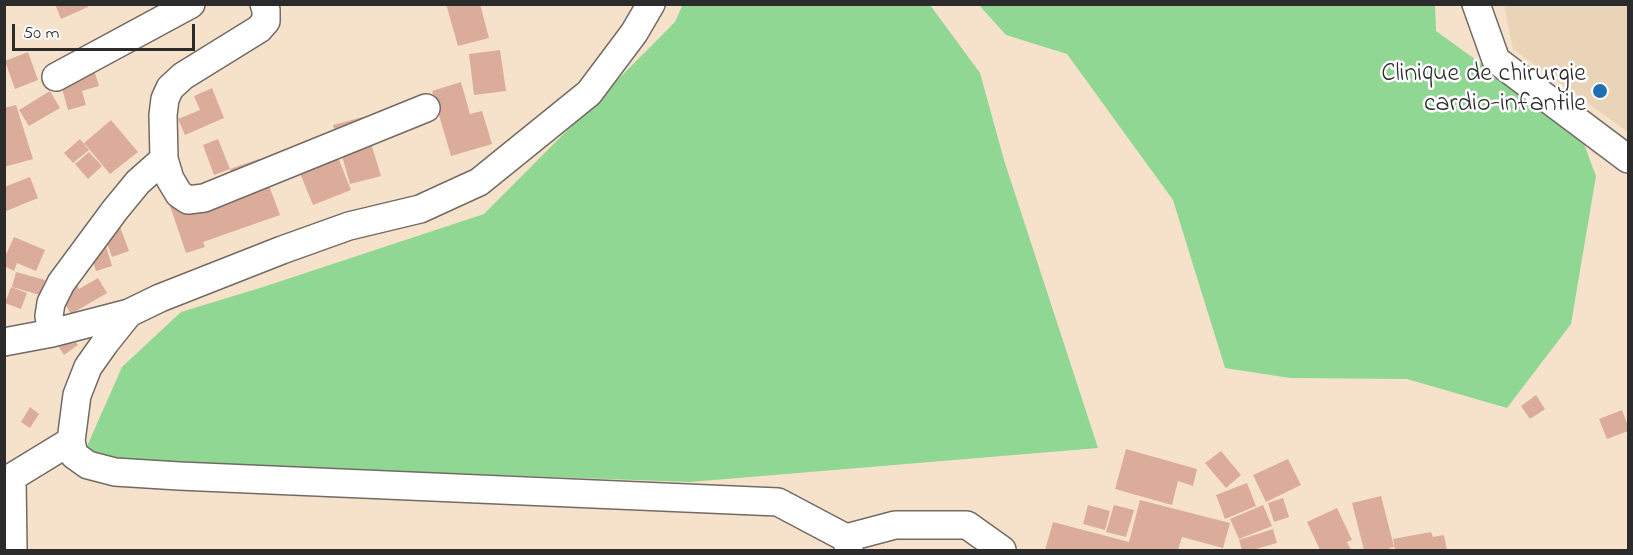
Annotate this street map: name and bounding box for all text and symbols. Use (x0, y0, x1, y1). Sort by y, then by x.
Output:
scale bar (15, 12, 198, 50)
text: 50 m (23, 21, 60, 47)
place label: Clinique de chirurgie cardio-infantile (1381, 60, 1586, 122)
marker: Clinique de chirurgie cardio-infantile (1591, 82, 1609, 100)

